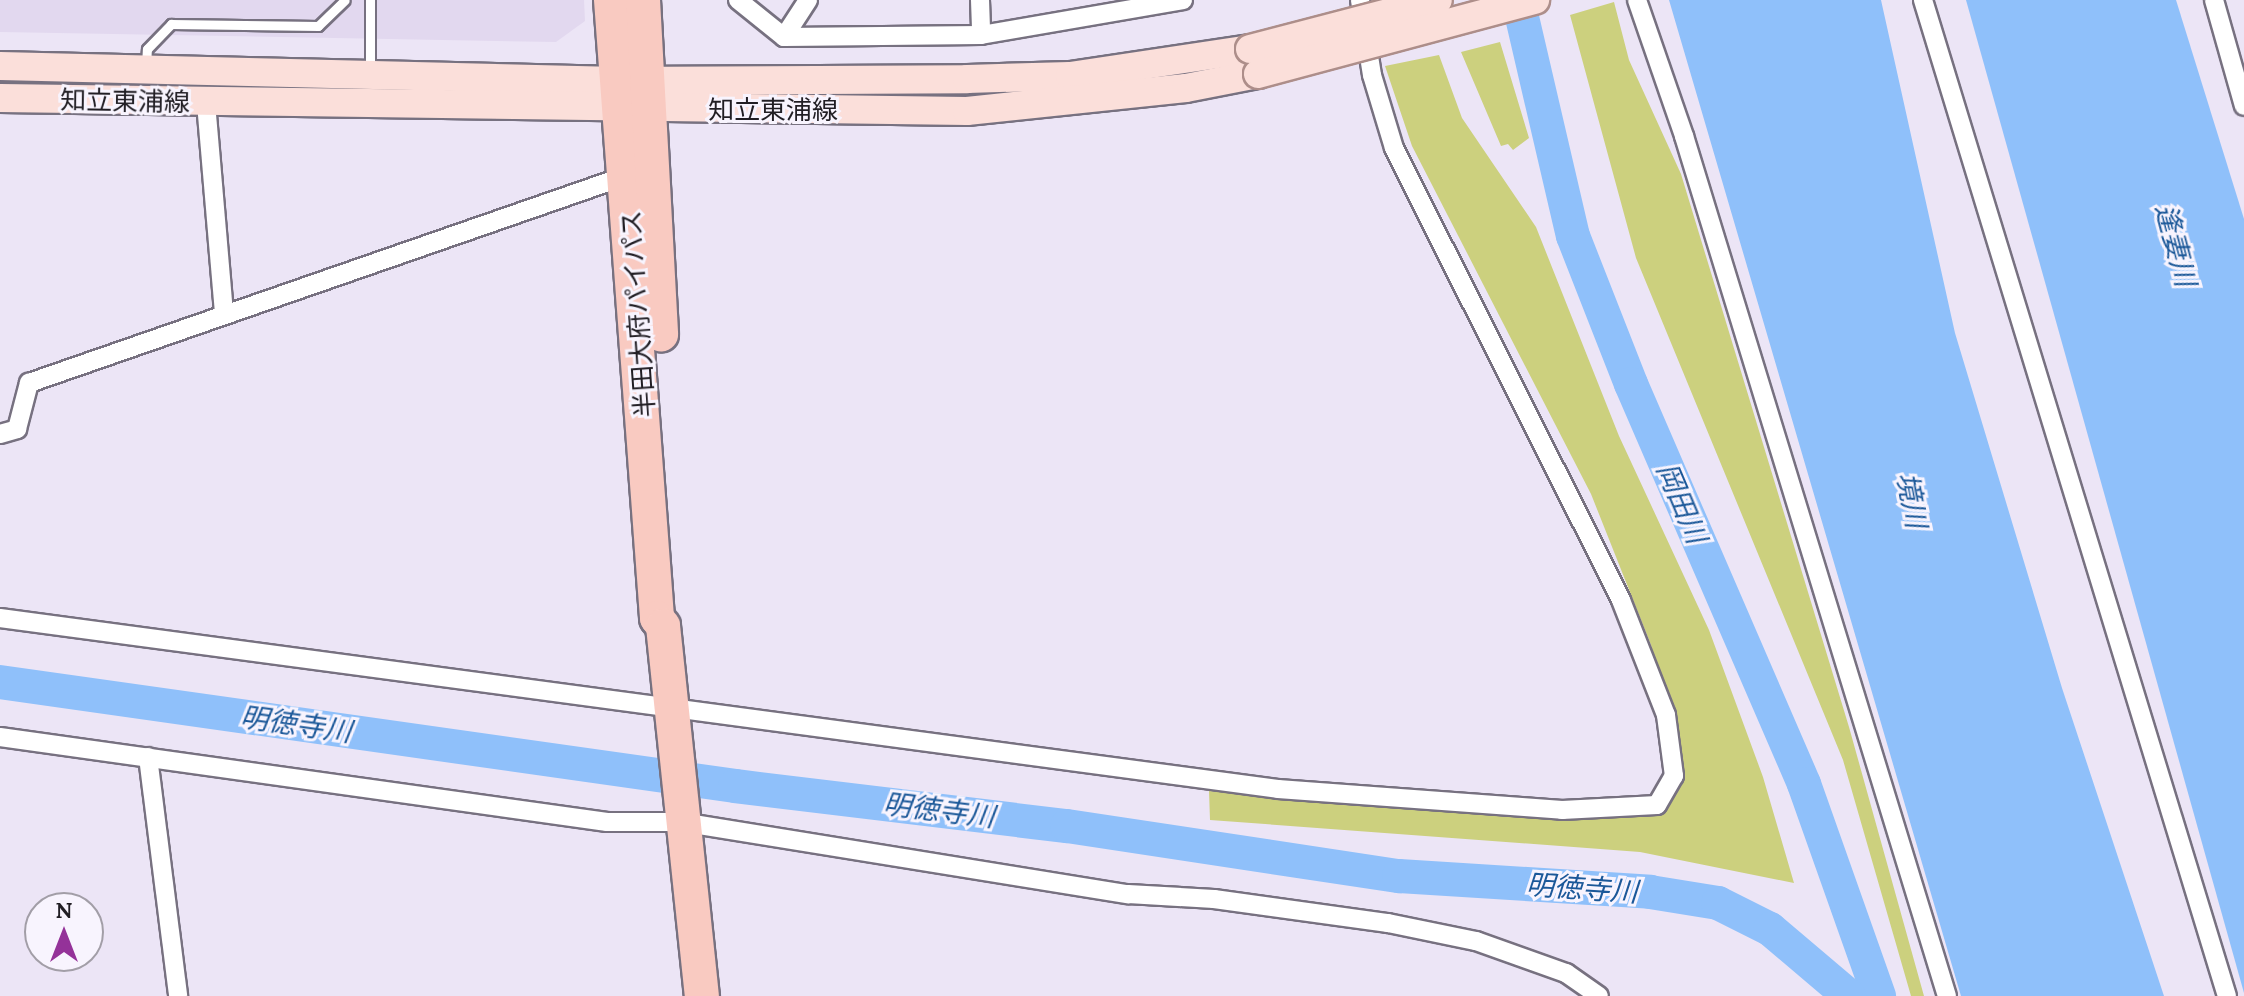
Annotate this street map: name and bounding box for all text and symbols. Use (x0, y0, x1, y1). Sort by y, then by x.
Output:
street label: 知立東浦線 (60, 84, 190, 118)
street label: 知立東浦線 (708, 94, 838, 126)
water label: 逢妻川 (2149, 200, 2203, 290)
street label: 半田大府パイパス (615, 209, 661, 419)
water label: 岡田川 (1650, 458, 1714, 548)
water label: 境川 (1890, 469, 1934, 531)
water label: 明徳寺川 (238, 700, 354, 748)
water label: 明徳寺川 (881, 787, 997, 833)
water label: 明徳寺川 (1525, 867, 1639, 909)
north arrow (24, 892, 104, 972)
text: N (55, 896, 73, 924)

